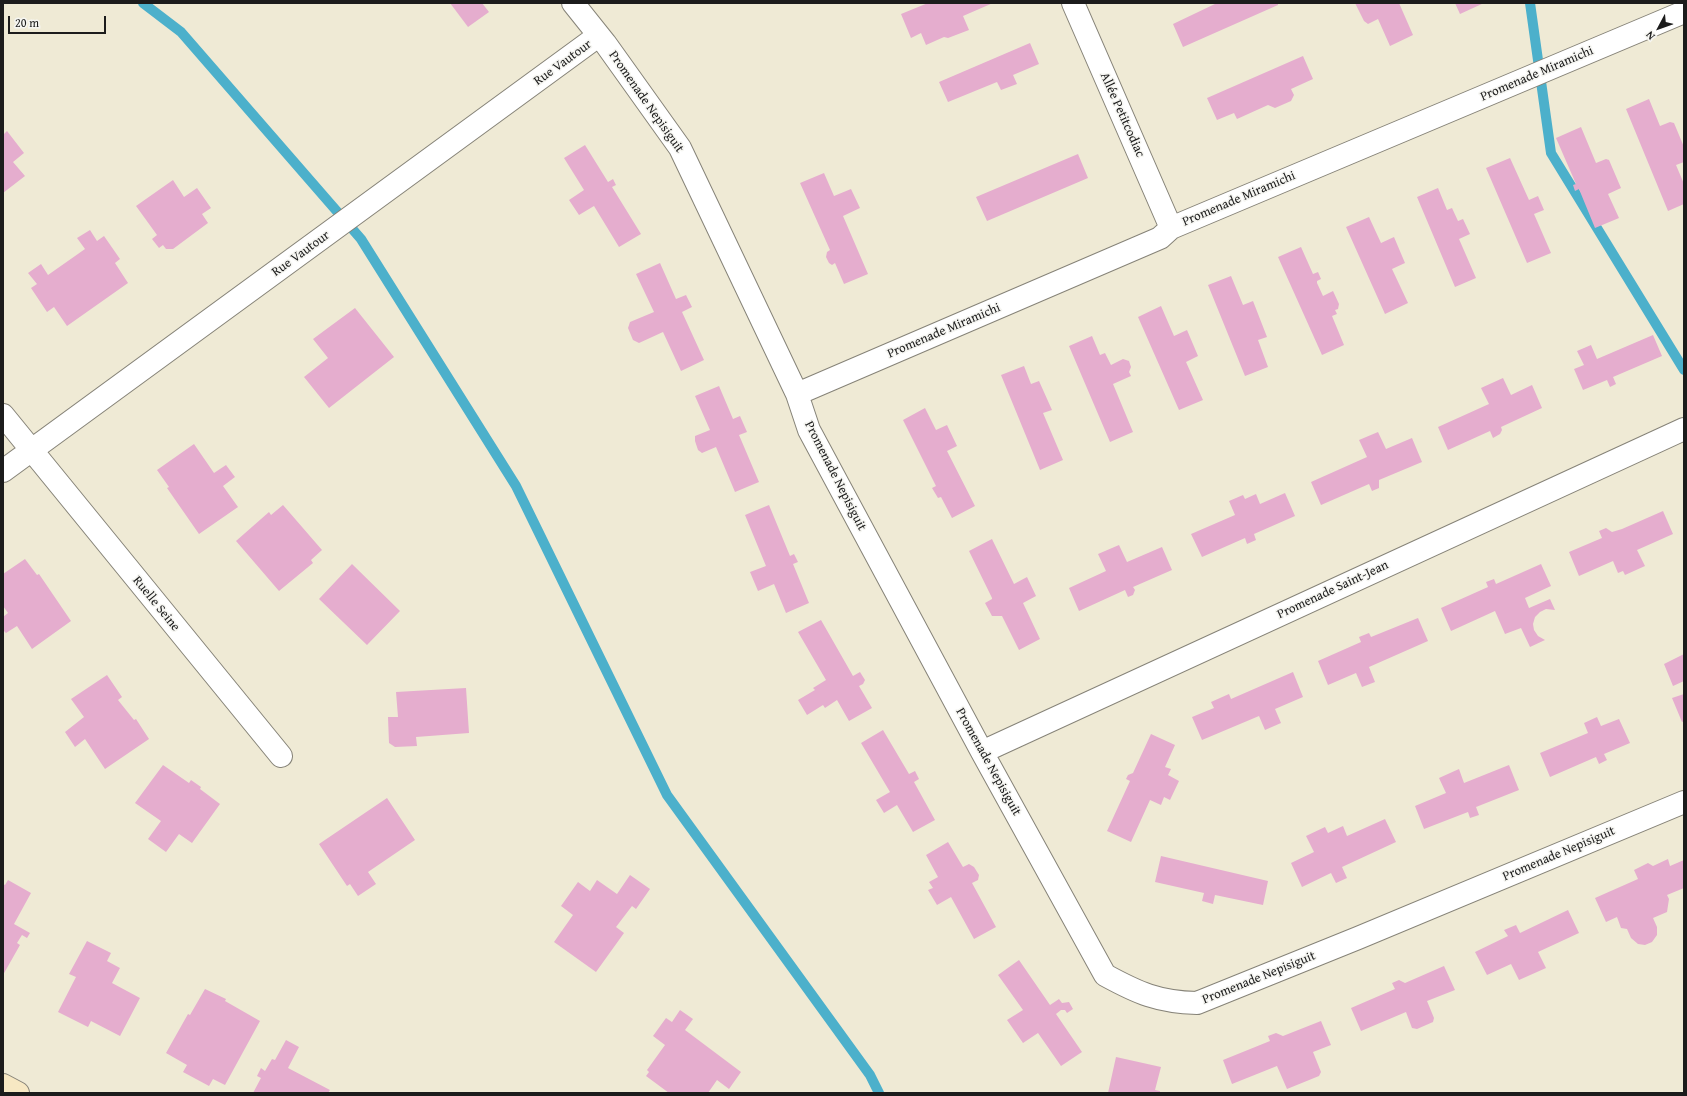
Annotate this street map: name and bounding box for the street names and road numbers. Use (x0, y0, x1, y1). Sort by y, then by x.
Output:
street label: Rue Vautour (531, 37, 595, 89)
street label: Promenade Miramichi (1478, 43, 1596, 105)
street label: Promenade Nepisiguit (605, 48, 687, 156)
street label: Allée Petitcodiac (1096, 70, 1148, 160)
street label: Promenade Miramichi (1180, 168, 1298, 230)
street label: Rue Vautour (269, 228, 333, 280)
street label: Promenade Miramichi (885, 300, 1003, 362)
street label: Promenade Nepisiguit (801, 419, 869, 533)
street label: Promenade Saint-Jean (1275, 557, 1391, 623)
street label: Ruelle Seine (129, 573, 183, 635)
street label: Promenade Nepisiguit (952, 705, 1024, 819)
street label: Promenade Nepisiguit (1500, 823, 1618, 885)
street label: Promenade Nepisiguit (1200, 948, 1318, 1008)

